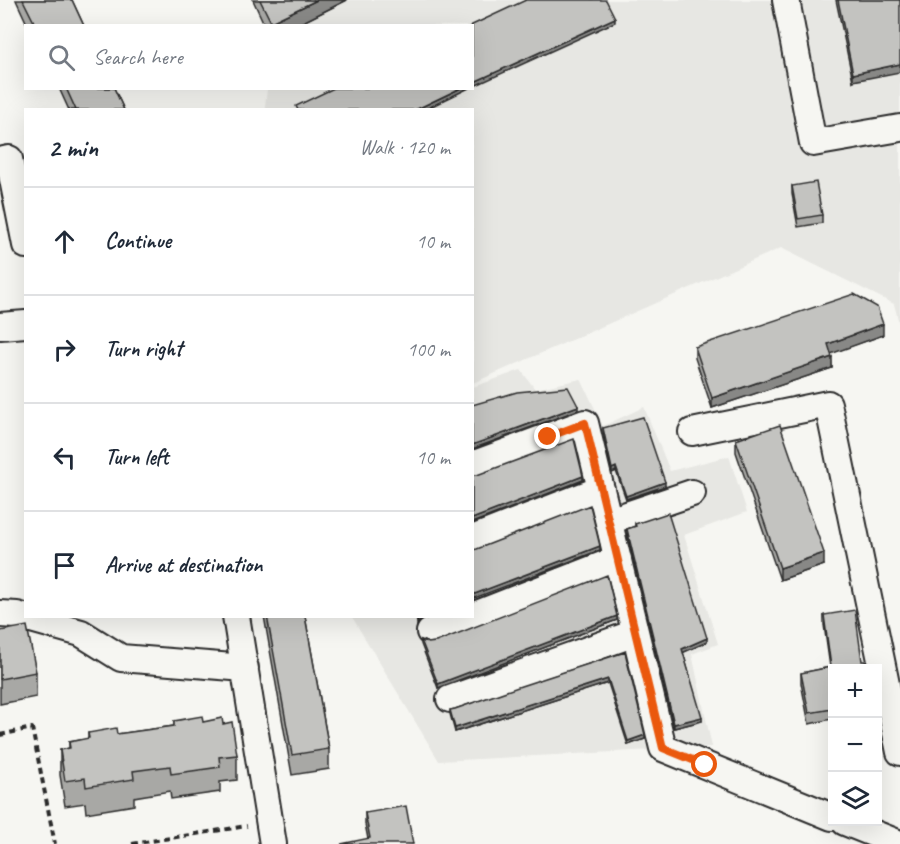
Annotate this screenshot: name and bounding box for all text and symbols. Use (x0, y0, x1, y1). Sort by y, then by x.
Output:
search box (24, 24, 474, 90)
icon: search (45, 41, 78, 74)
text: Search here (93, 43, 183, 71)
text: 2 min (48, 131, 98, 164)
text: Walk · 120 m (360, 135, 450, 160)
icon: ahead (48, 225, 81, 258)
text: Continue (105, 227, 171, 255)
text: 10 m (416, 229, 450, 254)
icon: right (48, 333, 81, 366)
text: Turn right (105, 335, 182, 363)
text: 100 m (407, 337, 450, 362)
route end (534, 423, 560, 449)
icon: left (48, 441, 81, 474)
text: Turn left (105, 443, 169, 471)
text: 10 m (416, 445, 450, 470)
icon: arrive (48, 549, 81, 582)
text: Arrive at destination (105, 551, 262, 579)
map controls (828, 664, 882, 826)
button: + (828, 664, 882, 718)
button: − (828, 718, 882, 772)
route start (691, 751, 717, 777)
button: layers (828, 772, 882, 826)

